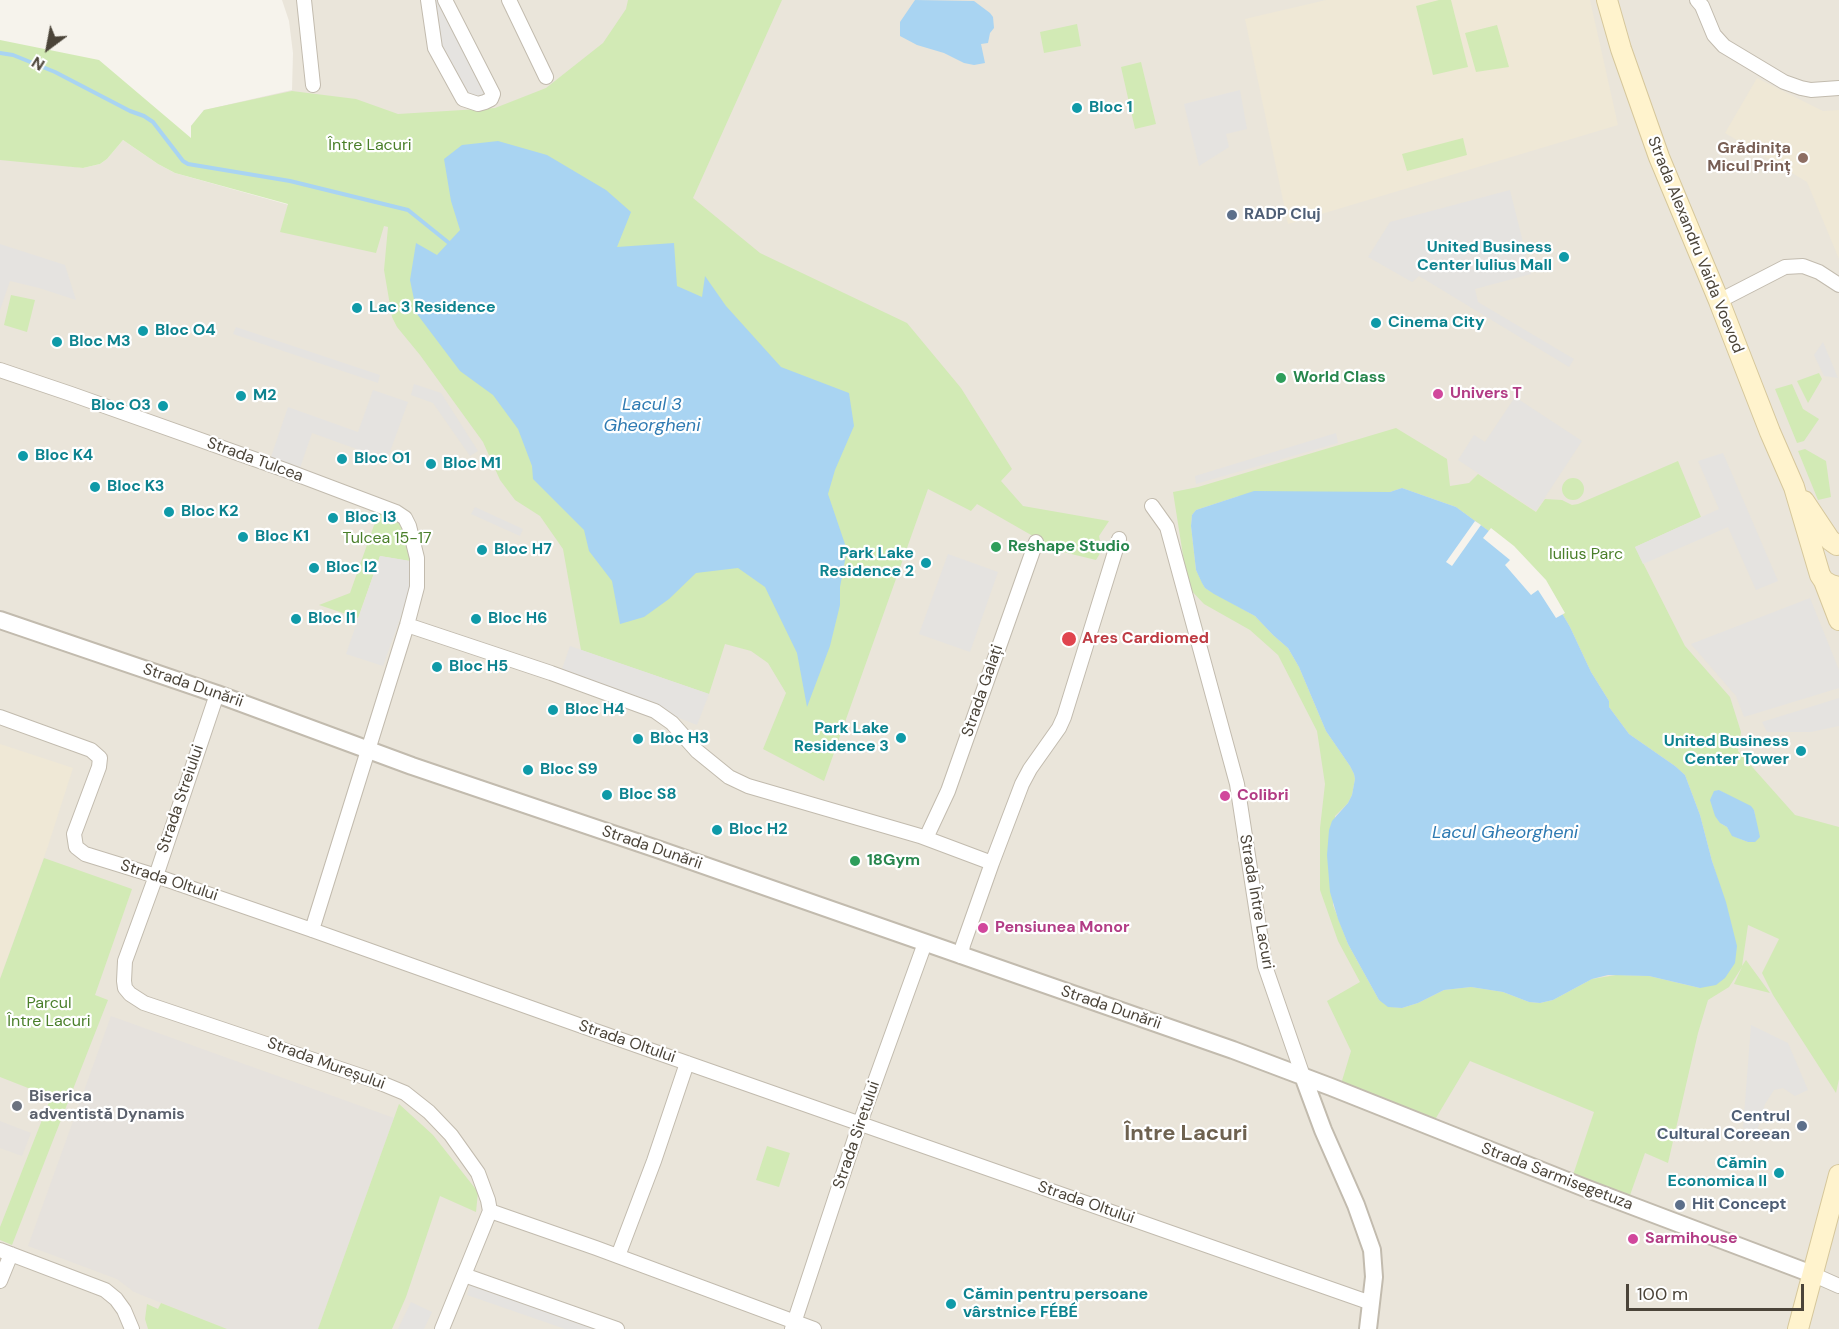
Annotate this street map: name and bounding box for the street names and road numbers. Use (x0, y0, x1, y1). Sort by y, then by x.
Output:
street label: Strada Alexandru Vaida Voevod (1643, 134, 1747, 356)
street label: Strada Tulcea (204, 434, 306, 486)
street label: Strada Galați (958, 642, 1008, 740)
street label: Strada Dunării (140, 660, 246, 712)
street label: Strada Streiului (154, 742, 208, 856)
street label: Strada Dunării (599, 822, 705, 874)
street label: Strada Între Lacuri (1235, 833, 1277, 971)
street label: Strada Oltului (118, 856, 220, 906)
street label: Strada Dunării (1058, 982, 1164, 1034)
street label: Strada Oltului (576, 1016, 678, 1068)
street label: Strada Mureșului (264, 1034, 388, 1094)
street label: Strada Siretului (830, 1079, 884, 1191)
street label: Strada Sarmisegetuza (1478, 1139, 1636, 1215)
street label: Strada Oltului (1035, 1177, 1137, 1229)

